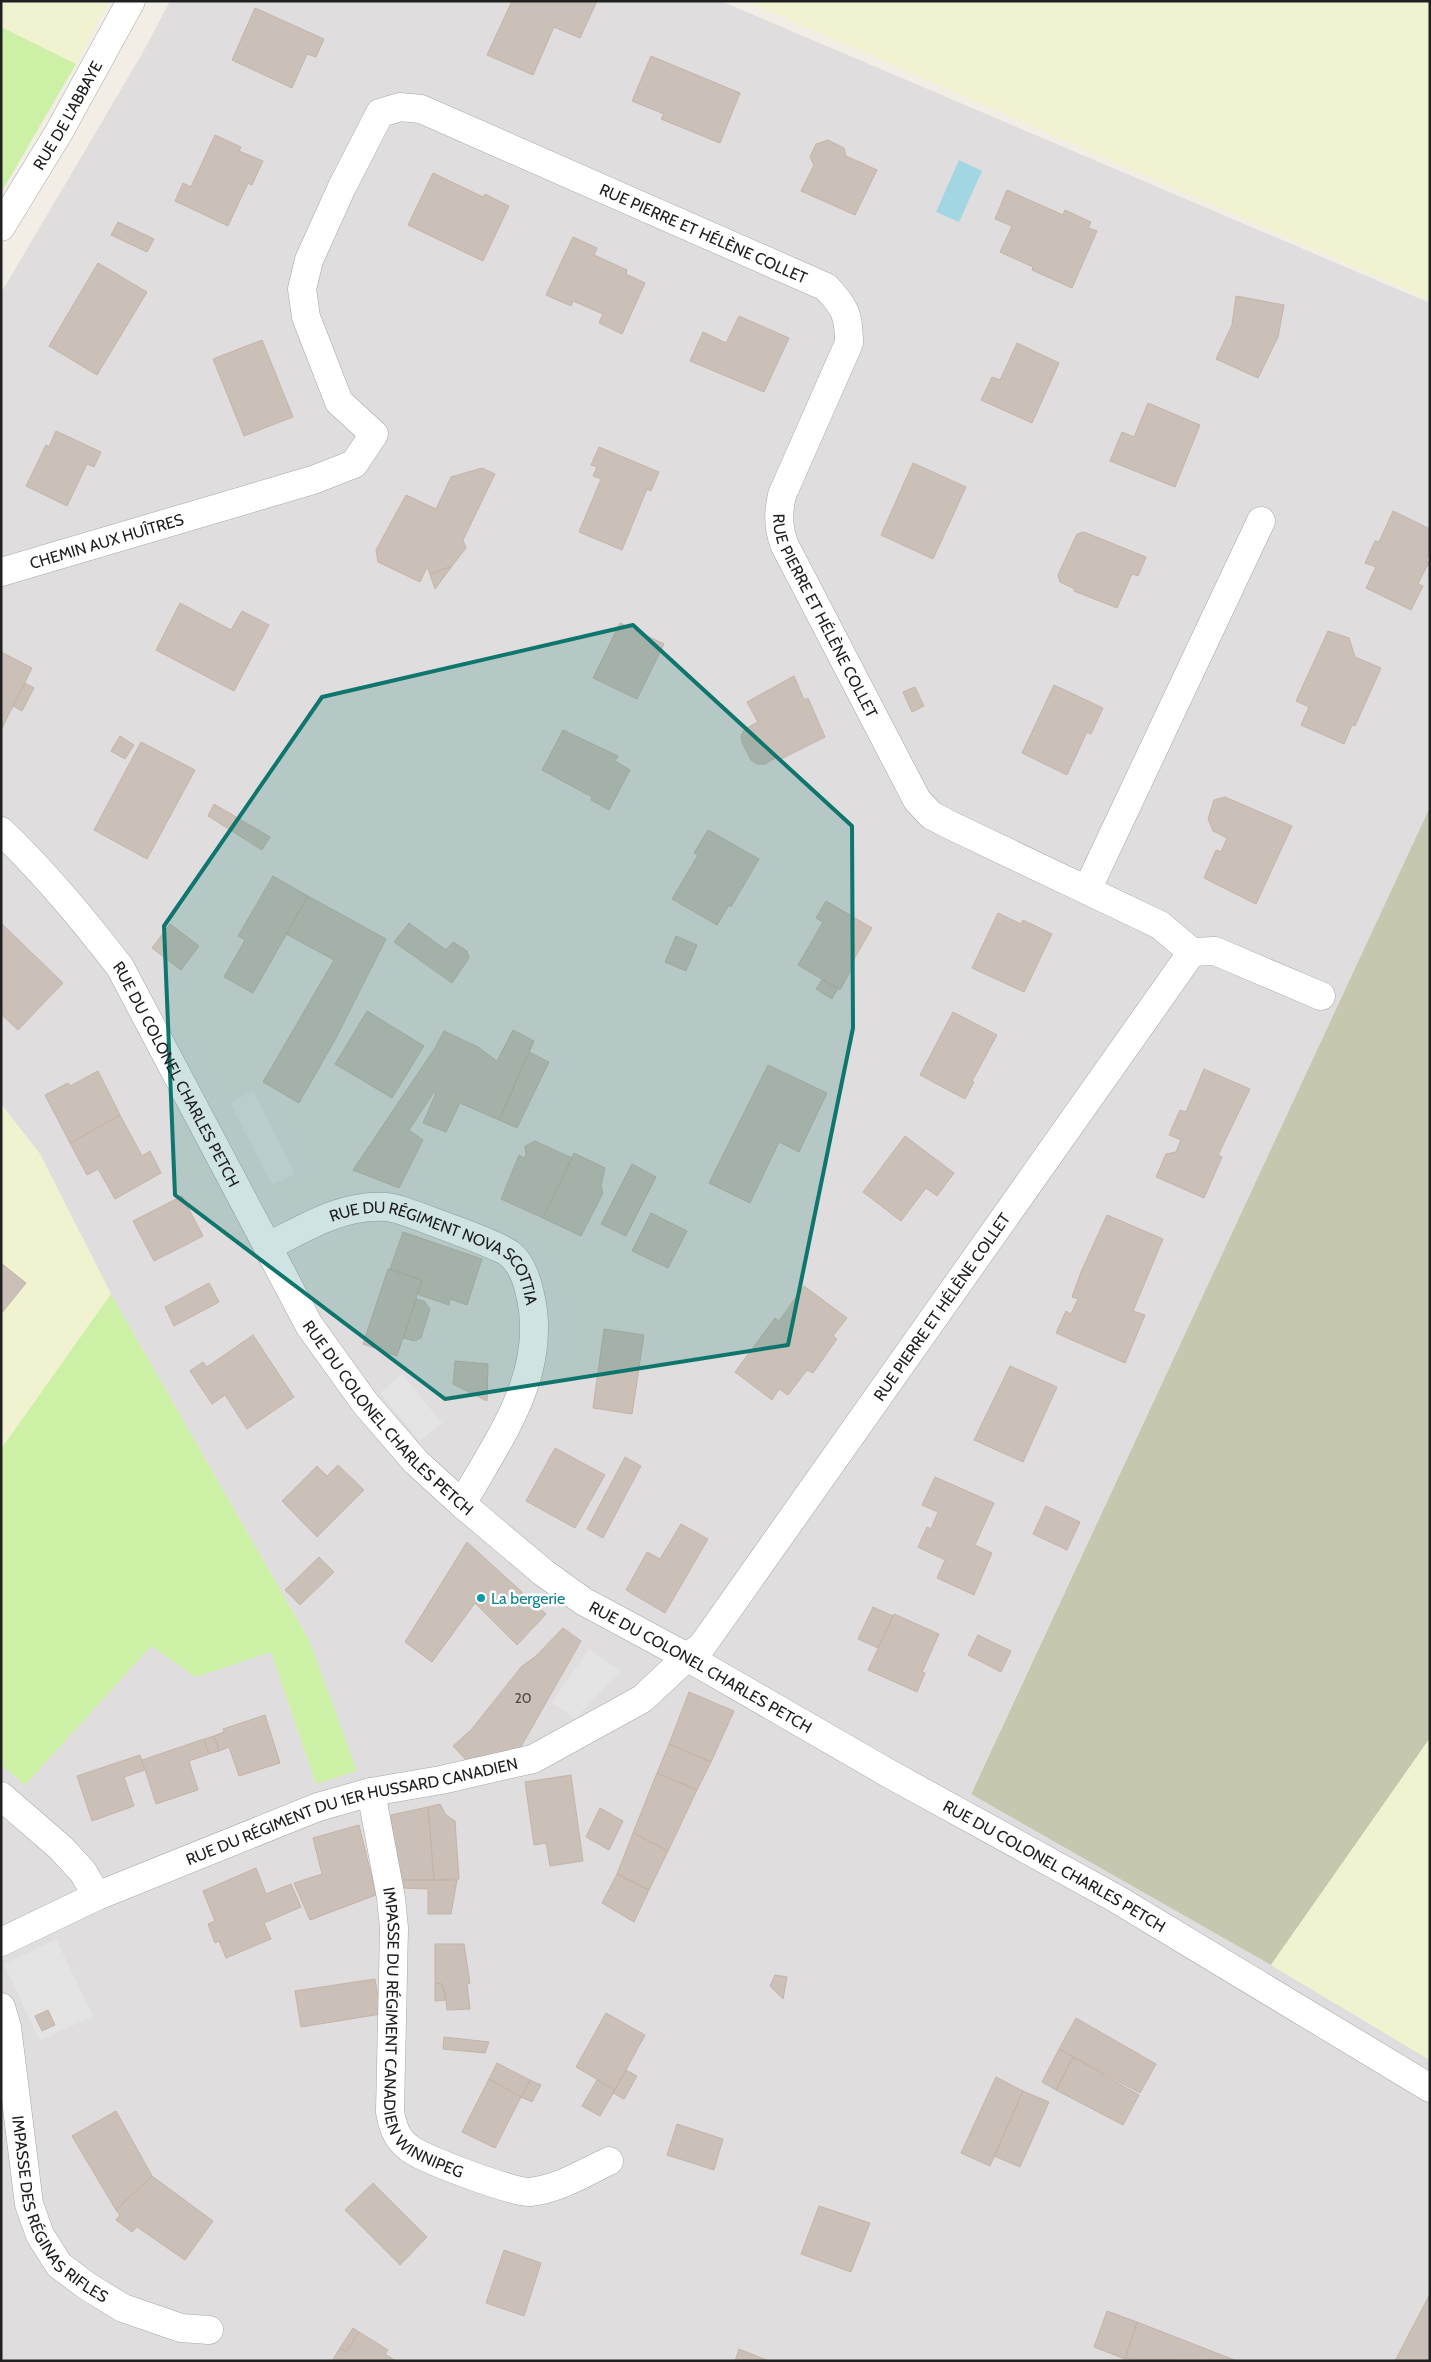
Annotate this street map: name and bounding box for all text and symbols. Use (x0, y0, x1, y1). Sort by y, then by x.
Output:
street label: RUE DE L'ABBAYE (29, 57, 106, 173)
street label: RUE PIERRE ET HÉLÈNE COLLET (597, 179, 811, 287)
street label: CHEMIN AUX HUÎTRES (27, 509, 186, 573)
street label: RUE PIERRE ET HÉLÈNE COLLET (770, 513, 882, 721)
street label: RUE DU COLONEL CHARLES PETCH (109, 957, 244, 1190)
street label: RUE DU RÉGIMENT NOVA SCOTTIA (327, 1197, 542, 1307)
street label: RUE PIERRE ET HÉLÈNE COLLET (870, 1209, 1014, 1404)
street label: RUE DU COLONEL CHARLES PETCH (299, 1316, 477, 1519)
place label: La bergerie (491, 1589, 565, 1608)
marker: La bergerie (475, 1592, 487, 1604)
street label: RUE DU COLONEL CHARLES PETCH (586, 1597, 815, 1737)
house number: 20 (514, 1689, 532, 1707)
street label: RUE DU RÉGIMENT DU 1ER HUSSARD CANADIEN (183, 1753, 519, 1869)
street label: RUE DU COLONEL CHARLES PETCH (940, 1796, 1169, 1936)
street label: IMPASSE DU RÉGIMENT CANADIEN WINNIPEG (380, 1885, 466, 2181)
street label: IMPASSE DES RÉGINAS RIFLES (9, 2114, 112, 2306)

